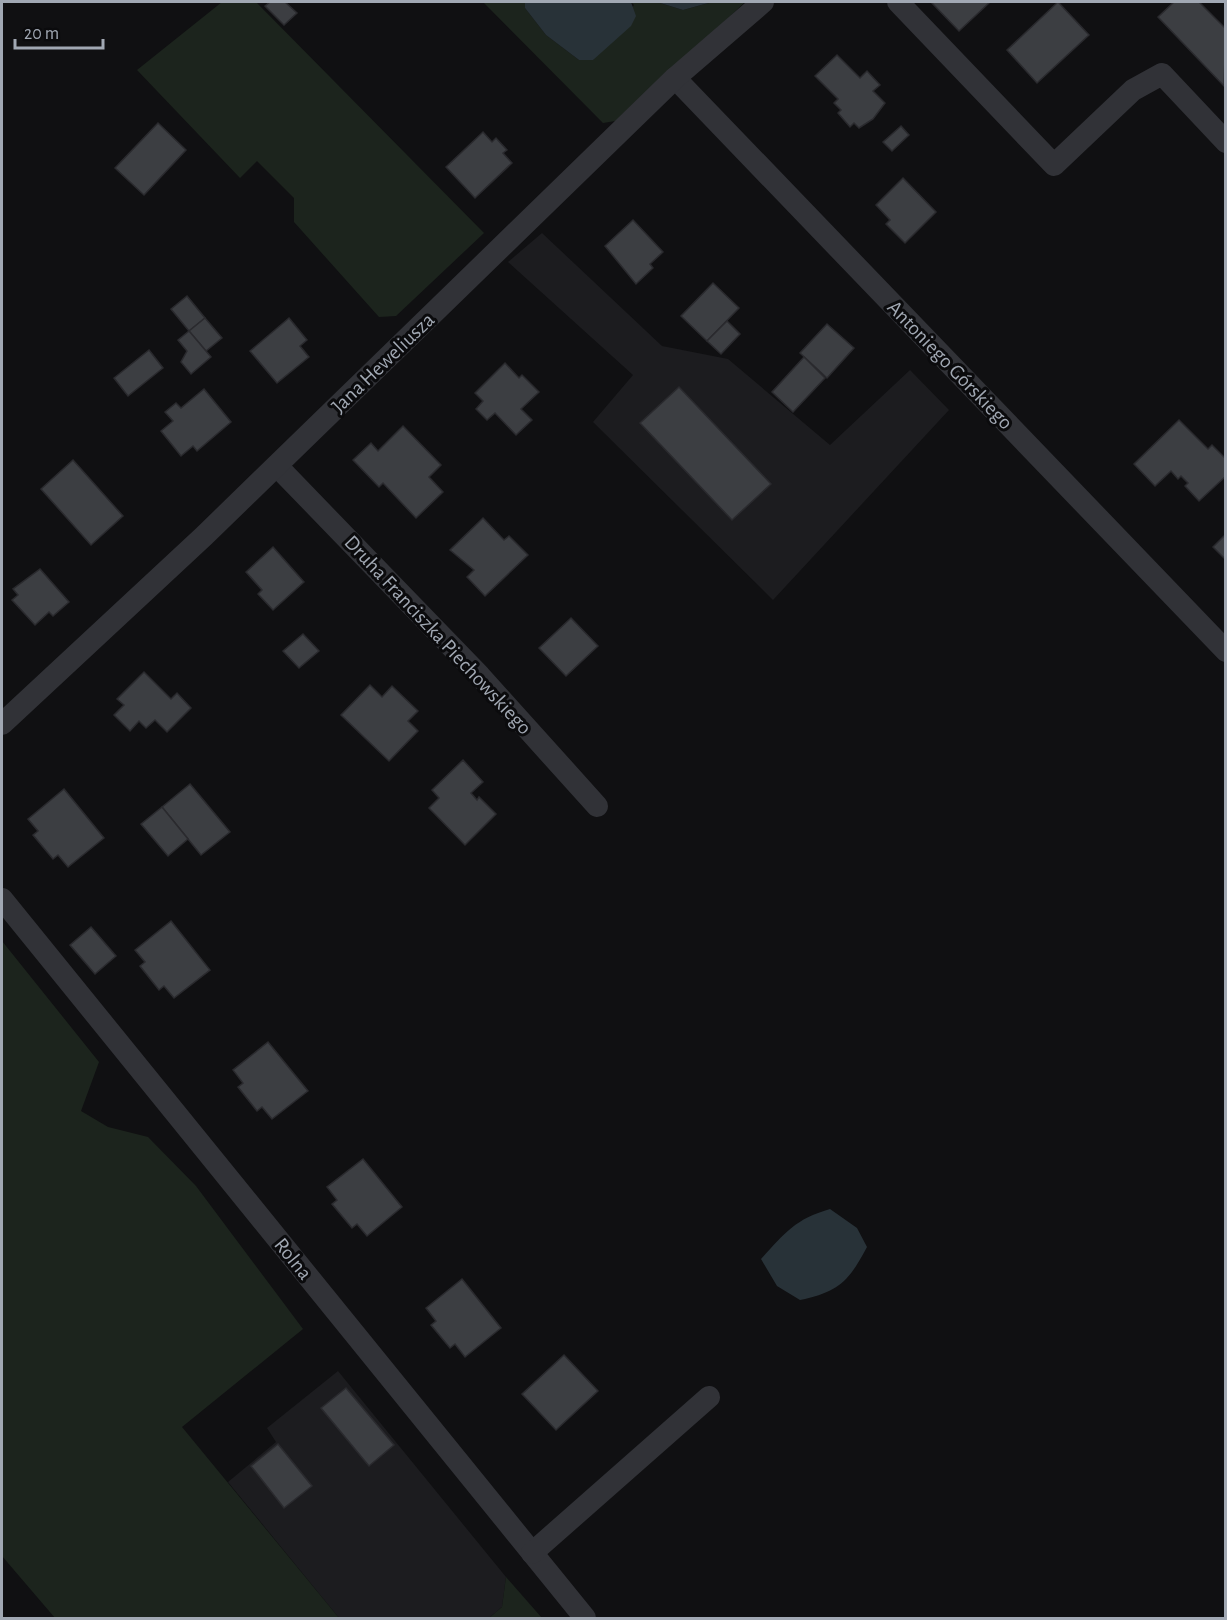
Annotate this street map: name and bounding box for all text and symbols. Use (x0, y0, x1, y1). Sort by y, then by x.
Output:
scale bar (15, 12, 104, 50)
text: 20 m (24, 25, 59, 43)
street label: Antoniego Górskiego (883, 297, 1017, 433)
street label: Jana Heweliusza (328, 309, 439, 417)
street label: Druha Franciszka Piechowskiego (340, 531, 536, 739)
street label: Rolna (270, 1234, 316, 1284)

